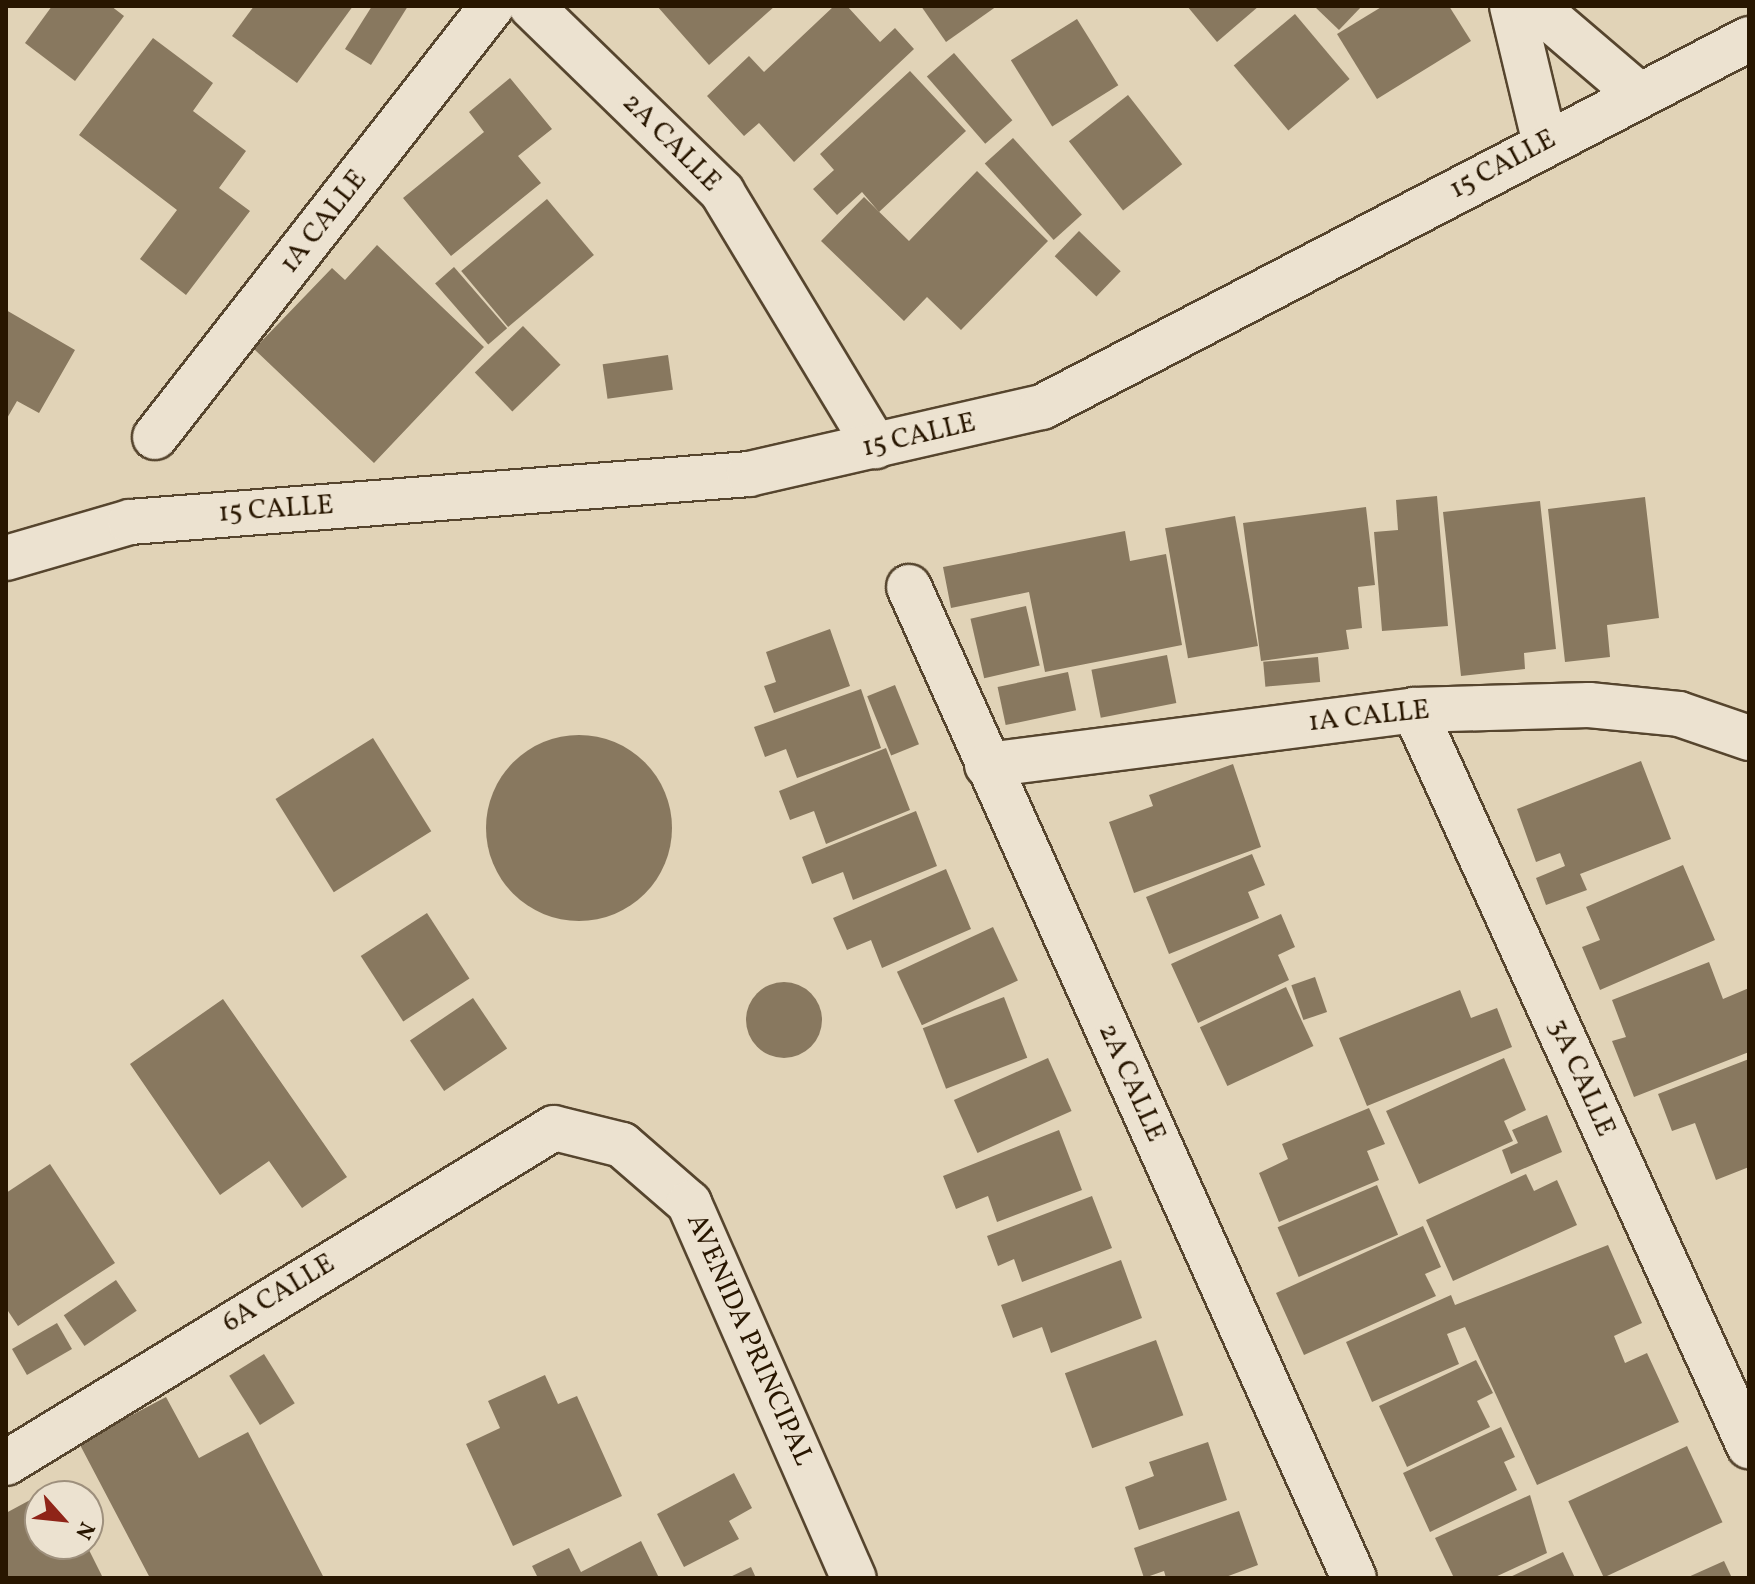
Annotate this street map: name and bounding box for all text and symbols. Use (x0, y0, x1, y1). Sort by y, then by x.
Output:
street label: 2A CALLE (615, 87, 727, 199)
street label: 15 CALLE (1444, 123, 1562, 207)
street label: 1A CALLE (273, 164, 375, 280)
street label: 15 CALLE (859, 407, 979, 465)
street label: 15 CALLE (217, 489, 335, 531)
street label: 1A CALLE (1307, 694, 1431, 740)
street label: 3A CALLE (1540, 1014, 1622, 1142)
street label: 2A CALLE (1090, 1019, 1172, 1147)
street label: AVENIDA PRINCIPAL (678, 1209, 820, 1471)
street label: 6A CALLE (217, 1247, 341, 1341)
north arrow (24, 1480, 104, 1560)
text: N (67, 1516, 101, 1544)

